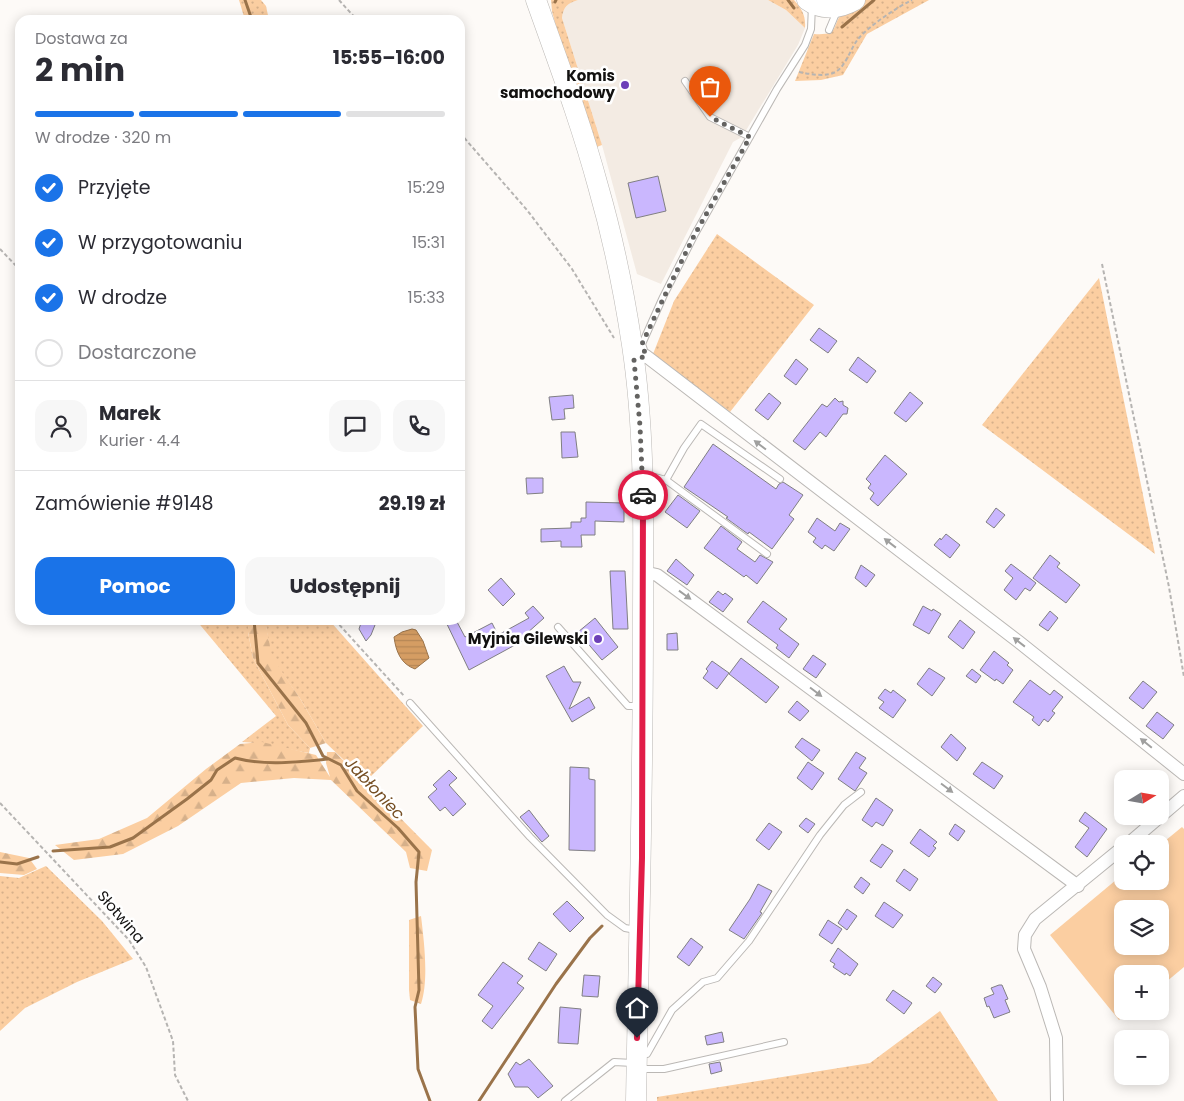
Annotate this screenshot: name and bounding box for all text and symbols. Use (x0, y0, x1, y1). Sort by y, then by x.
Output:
text: Dostawa za (35, 27, 128, 50)
text: 15:55–16:00 (333, 44, 445, 71)
text: 2 min (35, 47, 125, 92)
place label: Komis samochodowy (500, 65, 616, 103)
pin (689, 66, 731, 117)
icon: bag (696, 73, 724, 101)
marker: Komis samochodowy (619, 79, 631, 91)
text: W drodze · 320 m (35, 126, 171, 149)
icon: check (35, 174, 63, 202)
text: Przyjęte (78, 174, 151, 201)
text: 15:29 (407, 176, 445, 199)
icon: check (35, 229, 63, 257)
text: W przygotowaniu (78, 229, 242, 256)
text: 15:31 (412, 231, 445, 254)
icon: check (35, 284, 63, 312)
text: W drodze (78, 284, 167, 311)
text: 15:33 (408, 286, 445, 309)
text: Dostarczone (78, 339, 197, 366)
button: person (35, 400, 87, 452)
text: Marek (99, 400, 161, 427)
button: chat (329, 400, 381, 452)
button: phone (393, 400, 445, 452)
text: Kurier · 4.4 (99, 429, 180, 452)
one-way arrow (754, 439, 767, 450)
courier (618, 470, 668, 520)
icon: car (629, 481, 657, 509)
text: Zamówienie #9148 (35, 490, 214, 517)
text: 29.19 zł (379, 490, 445, 517)
one-way arrow (884, 537, 897, 548)
button: Pomoc (35, 557, 235, 615)
button: Udostępnij (245, 557, 445, 615)
one-way arrow (678, 590, 691, 601)
place label: Myjnia Gilewski (468, 628, 588, 649)
marker: Myjnia Gilewski (592, 633, 604, 645)
one-way arrow (1013, 636, 1026, 647)
one-way arrow (809, 687, 823, 697)
one-way arrow (1140, 737, 1153, 748)
water label: Jabłoniec (340, 752, 410, 825)
north arrow (1114, 770, 1169, 825)
map controls (1114, 770, 1169, 1085)
one-way arrow (940, 783, 953, 794)
button: locate (1114, 835, 1169, 890)
street label: Słotwina (93, 886, 150, 947)
button: layers (1114, 900, 1169, 955)
button: + (1114, 965, 1169, 1020)
pin (616, 987, 658, 1038)
icon: home (623, 994, 651, 1022)
button: − (1114, 1030, 1169, 1085)

